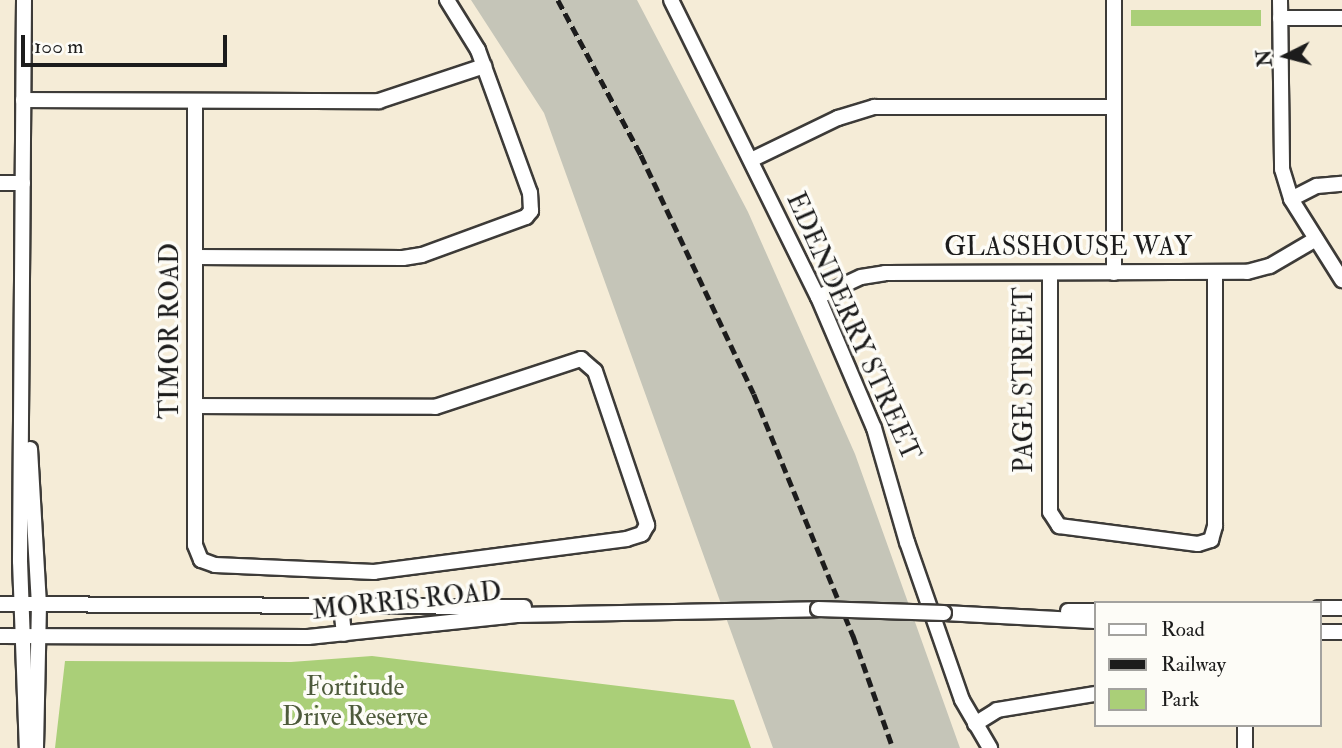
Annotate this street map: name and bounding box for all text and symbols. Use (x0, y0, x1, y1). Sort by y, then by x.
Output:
scale bar (24, 21, 231, 65)
north arrow (1251, 21, 1321, 91)
text: 100 m (34, 33, 84, 60)
text: N (1252, 48, 1278, 68)
street label: EDENDERRY STREET (779, 188, 925, 466)
street label: GLASSHOUSE WAY (944, 232, 1192, 264)
street label: TIMOR ROAD (155, 243, 187, 419)
street label: PAGE STREET (1009, 287, 1041, 473)
street label: MORRIS ROAD (311, 577, 503, 627)
legend (1094, 601, 1321, 727)
text: Road (1161, 616, 1205, 643)
text: Railway (1161, 651, 1226, 678)
park label: Fortitude Drive Reserve (282, 672, 428, 734)
text: Park (1161, 686, 1199, 713)

